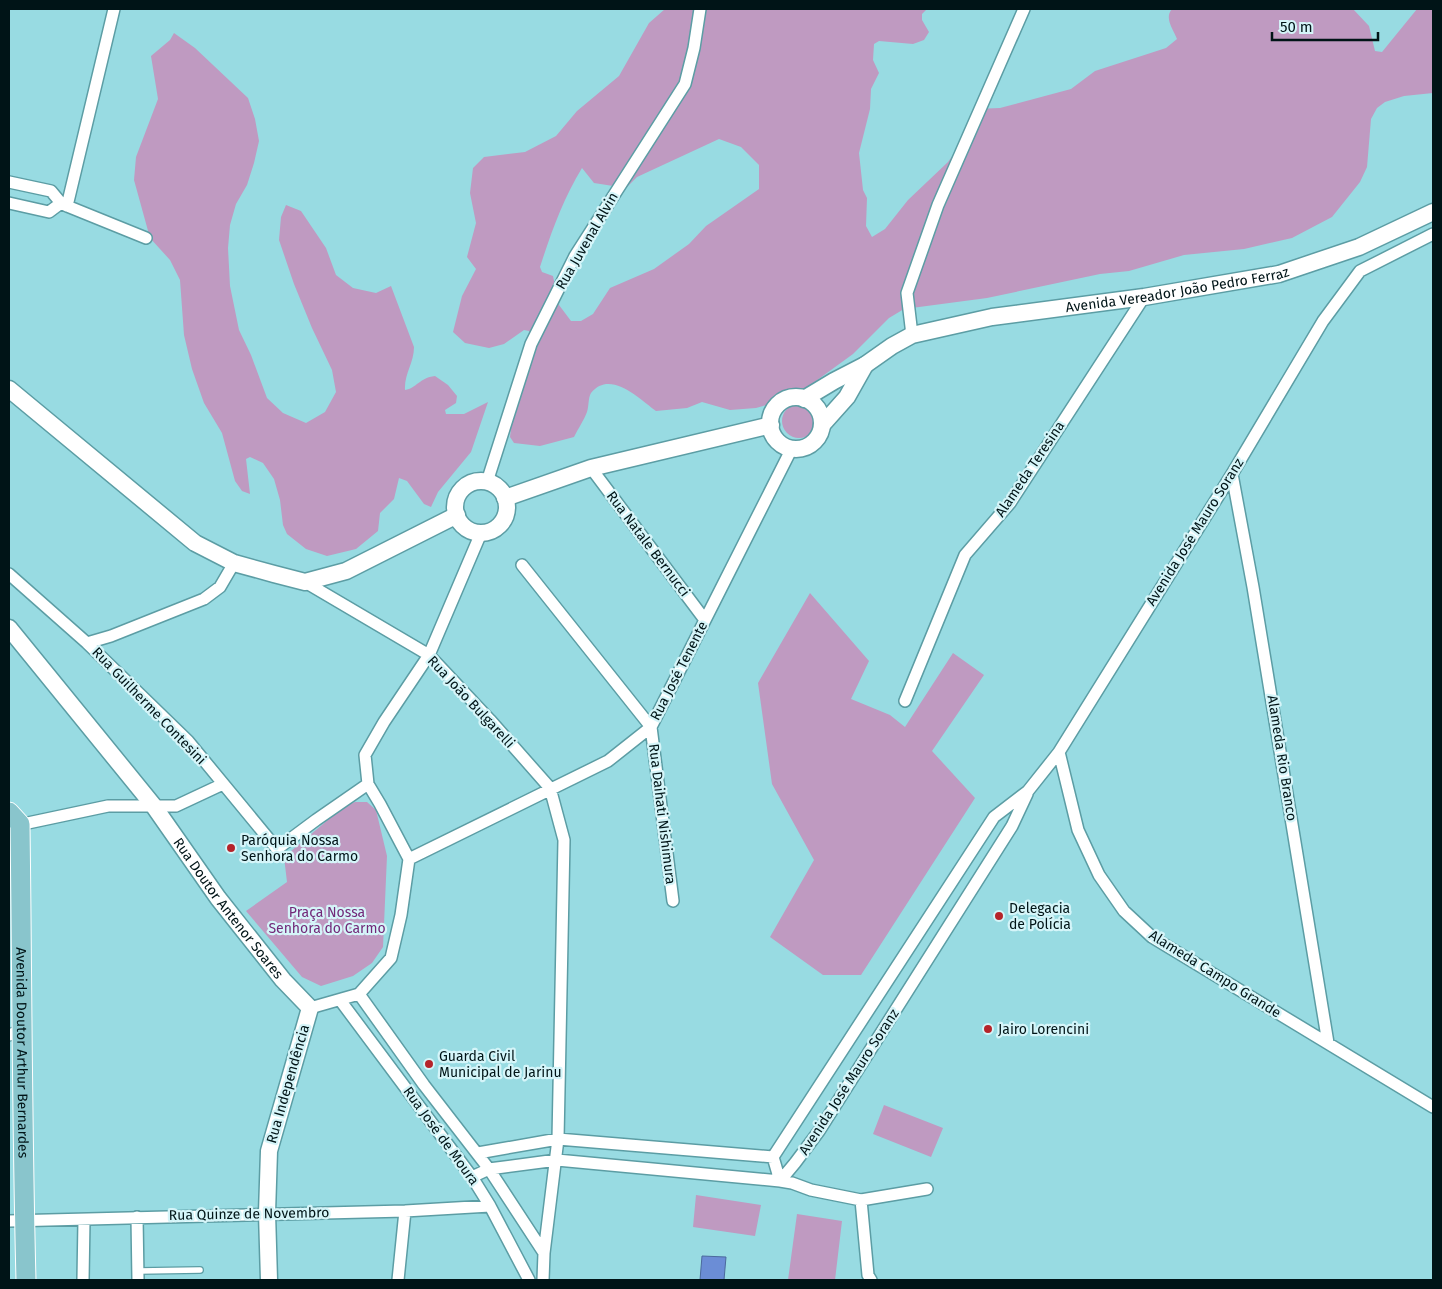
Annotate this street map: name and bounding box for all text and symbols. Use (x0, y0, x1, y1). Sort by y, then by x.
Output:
scale bar (1272, 10, 1378, 42)
text: 50 m (1280, 18, 1313, 36)
street label: Rua Juvenal Alvin (552, 189, 622, 293)
street label: Avenida Vereador João Pedro Ferraz (1065, 263, 1291, 316)
street label: Alameda Teresina (992, 418, 1068, 520)
street label: Avenida José Mauro Soranz (1143, 455, 1247, 609)
street label: Rua Natale Bernucci (603, 488, 693, 600)
street label: Rua José Tenente (647, 619, 711, 723)
street label: Rua Guilherme Contesini (88, 644, 210, 768)
street label: Rua João Bulgarelli (424, 652, 518, 752)
street label: Alameda Rio Branco (1264, 694, 1300, 822)
street label: Rua Daihati Nishimura (645, 743, 679, 885)
place label: Paróquia Nossa Senhora do Carmo (241, 832, 358, 865)
street label: Rua Doutor Antenor Soares (170, 834, 287, 982)
marker: Paróquia Nossa Senhora do Carmo (225, 842, 237, 854)
place label: Delegacia de Polícia (1009, 900, 1071, 933)
park label: Praça Nossa Senhora do Carmo (268, 904, 386, 937)
marker: Delegacia de Polícia (993, 910, 1005, 922)
street label: Alameda Campo Grande (1146, 926, 1284, 1022)
street label: Avenida Doutor Arthur Bernardes (13, 947, 32, 1159)
street label: Avenida José Mauro Soranz (795, 1006, 903, 1158)
place label: Jairo Lorencini (998, 1021, 1089, 1038)
street label: Rua Independência (263, 1023, 313, 1145)
marker: Jairo Lorencini (982, 1023, 994, 1035)
place label: Guarda Civil Municipal de Jarinu (439, 1048, 562, 1081)
marker: Guarda Civil Municipal de Jarinu (423, 1058, 435, 1070)
street label: Rua José de Moura (400, 1083, 482, 1189)
street label: Rua Quinze de Novembro (169, 1204, 329, 1224)

